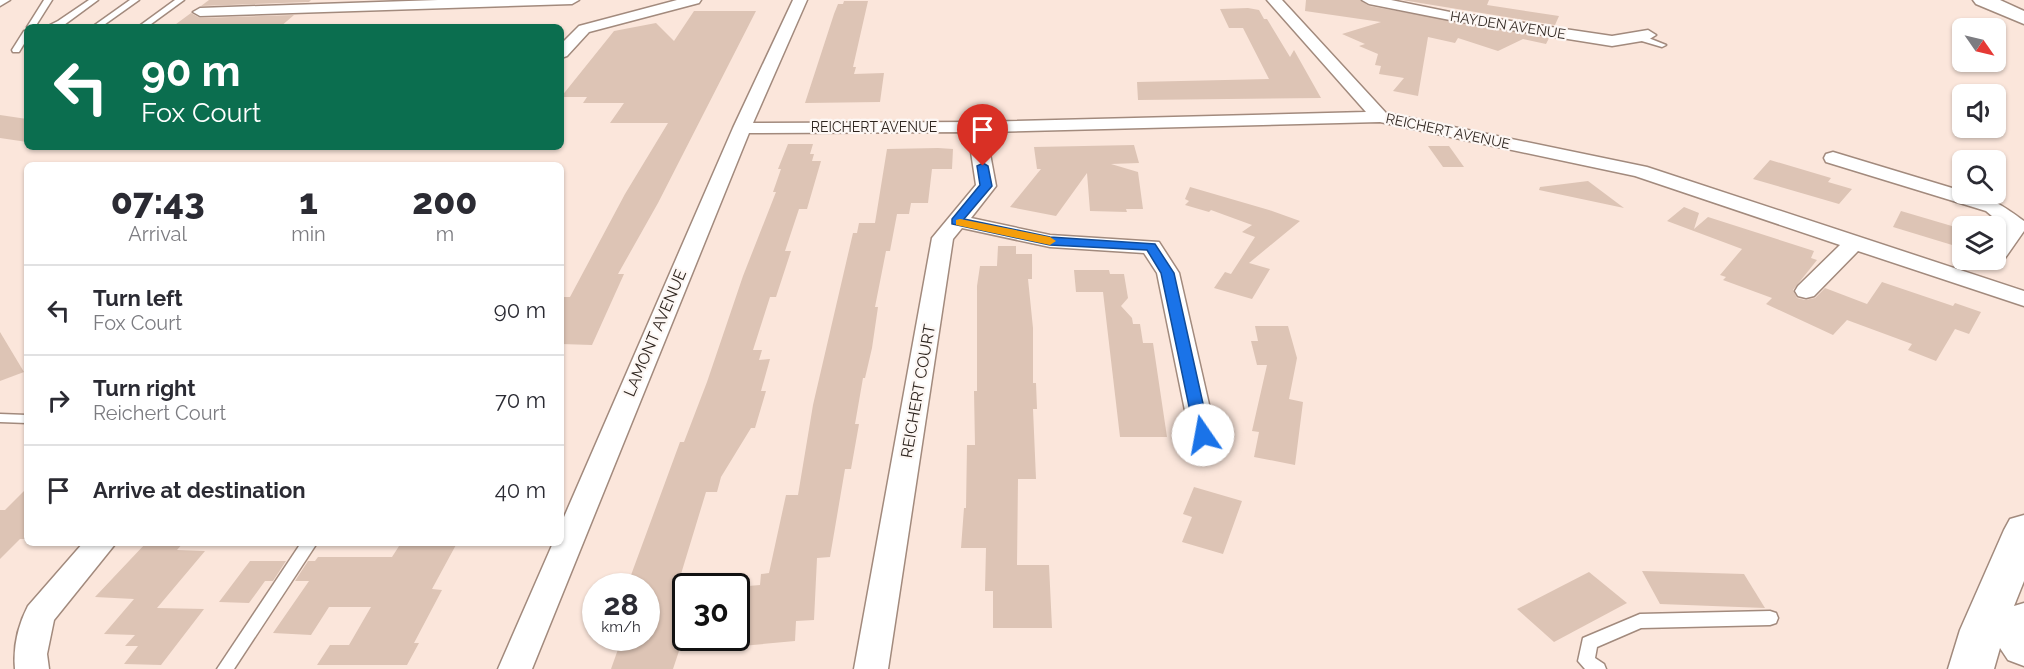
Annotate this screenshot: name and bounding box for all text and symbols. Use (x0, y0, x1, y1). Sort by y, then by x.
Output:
street label: HAYDEN AVENUE (1449, 8, 1567, 42)
north arrow (1952, 18, 2006, 72)
map controls (1952, 18, 2006, 270)
text: 90 m (141, 47, 241, 96)
icon: left (42, 48, 120, 126)
button: sound (1952, 84, 2006, 138)
text: Fox Court (141, 97, 261, 128)
pin (957, 104, 1008, 166)
street label: REICHERT AVENUE (1384, 110, 1512, 152)
icon: arrive (966, 113, 999, 146)
street label: REICHERT AVENUE (811, 119, 937, 135)
button: search (1952, 150, 2006, 204)
text: 07:43 (111, 180, 205, 222)
text: 1 (299, 180, 318, 222)
text: 200 (412, 180, 477, 222)
button: layers (1952, 216, 2006, 270)
text: Arrival (128, 222, 187, 246)
text: min (291, 222, 326, 246)
text: m (436, 222, 454, 246)
street label: LAMONT AVENUE (620, 266, 690, 399)
text: Turn left (93, 285, 183, 311)
icon: left (42, 294, 75, 327)
text: 90 m (494, 297, 546, 323)
text: Fox Court (93, 311, 182, 335)
street label: REICHERT COURT (897, 322, 939, 459)
text: Turn right (93, 375, 196, 401)
icon: right (42, 384, 75, 417)
text: 70 m (495, 387, 546, 413)
text: Reichert Court (93, 401, 226, 425)
position arrow (1171, 403, 1235, 467)
icon: arrive (42, 474, 75, 507)
text: Arrive at destination (93, 477, 306, 503)
text: 40 m (495, 477, 546, 503)
speed limit sign: 30 (672, 573, 750, 651)
text: 28 (603, 587, 639, 622)
text: km/h (601, 618, 641, 636)

